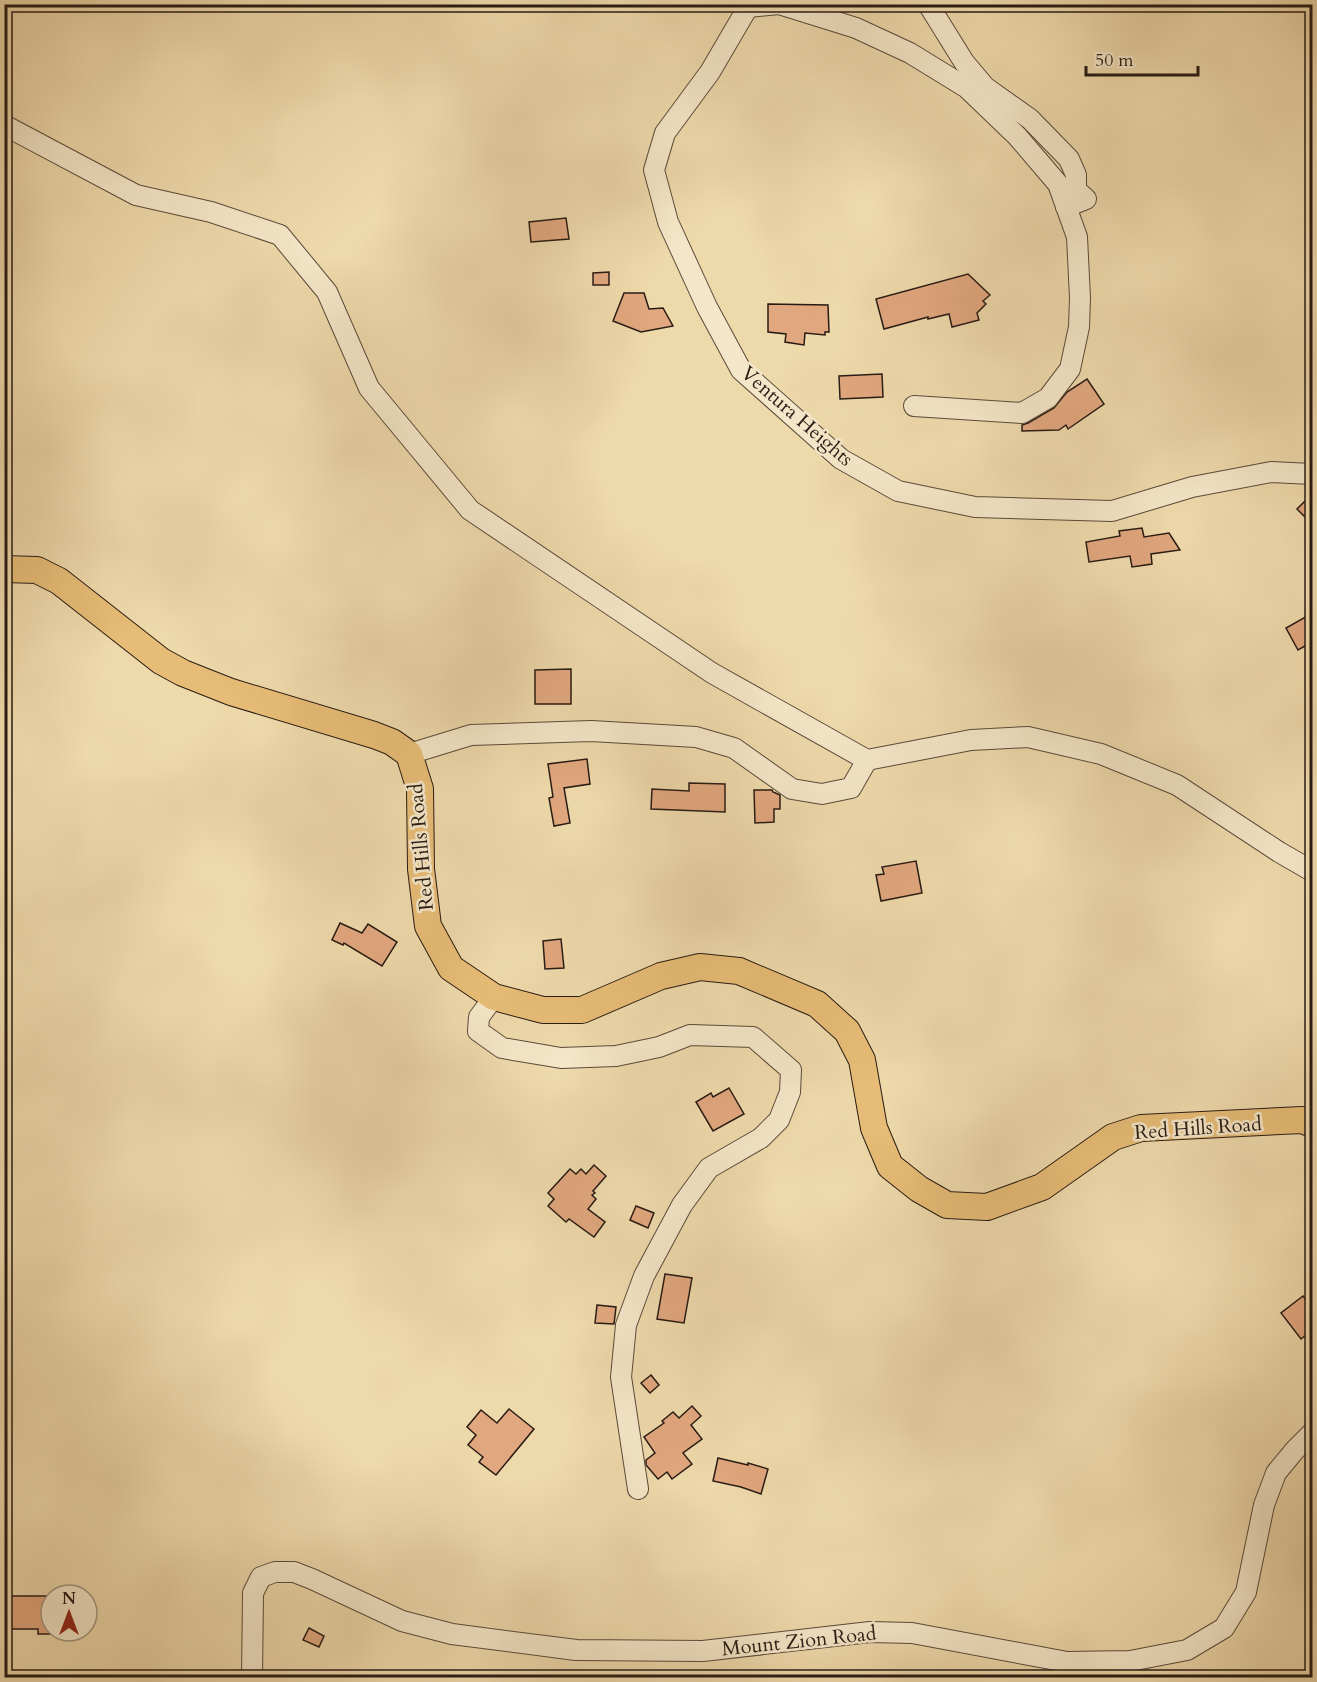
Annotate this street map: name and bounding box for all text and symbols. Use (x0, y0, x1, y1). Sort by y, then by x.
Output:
scale bar (1086, 39, 1198, 77)
text: 50 m (1095, 48, 1134, 73)
street label: Ventura Heights (735, 360, 859, 472)
street label: Red Hills Road (402, 782, 440, 912)
street label: Red Hills Road (1133, 1110, 1263, 1146)
north arrow (39, 1583, 99, 1643)
text: N (62, 1588, 76, 1610)
street label: Mount Zion Road (720, 1619, 878, 1663)

